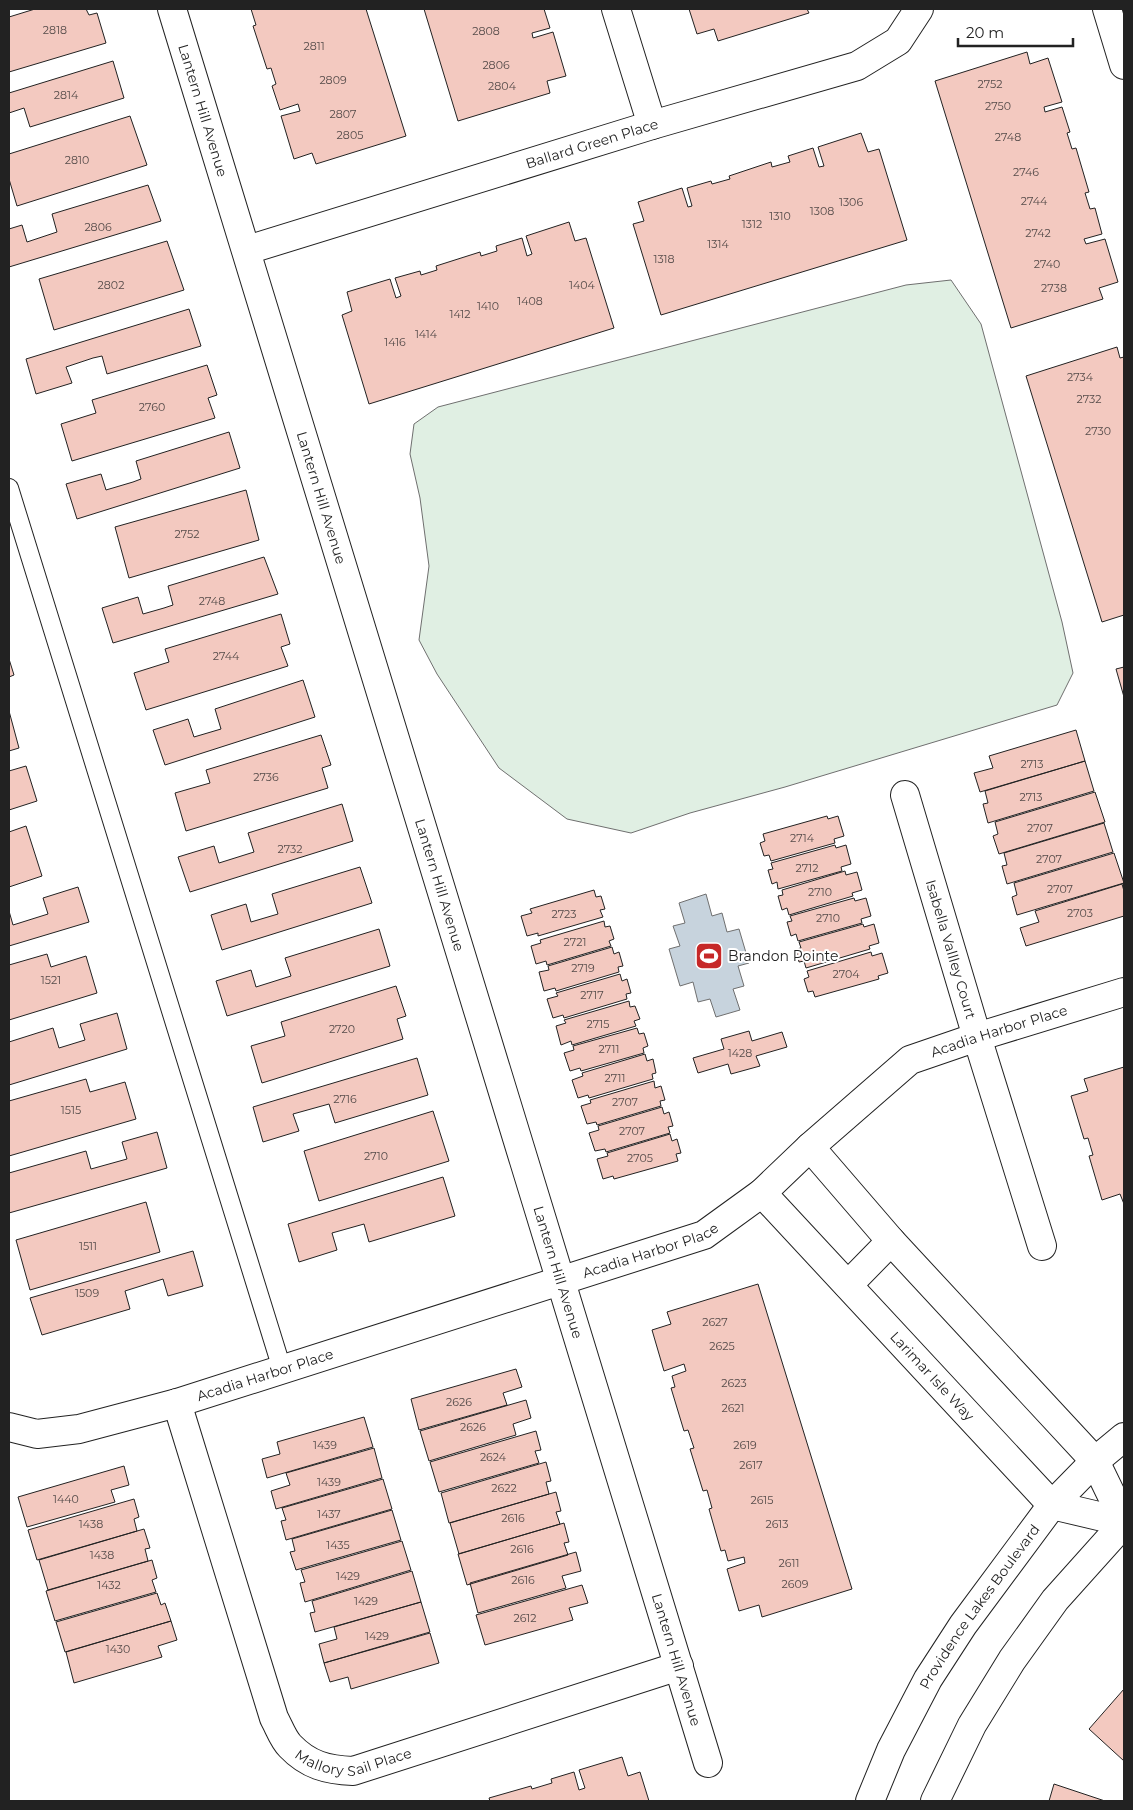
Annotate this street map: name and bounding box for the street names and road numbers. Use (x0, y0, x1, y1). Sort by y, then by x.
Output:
street label: Lantern Hill Avenue (174, 42, 232, 179)
street label: Ballard Green Place (523, 115, 660, 172)
street label: Lantern Hill Avenue (293, 429, 350, 566)
street label: Lantern Hill Avenue (411, 816, 468, 954)
street label: Isabella Vallley Court (922, 878, 980, 1021)
street label: Acadia Harbor Place (928, 1001, 1070, 1061)
street label: Lantern Hill Avenue (529, 1204, 587, 1341)
street label: Acadia Harbor Place (580, 1219, 722, 1282)
street label: Larimar Isle Way (886, 1328, 978, 1425)
street label: Acadia Harbor Place (194, 1345, 336, 1405)
street label: Providence Lakes Boulevard (915, 1521, 1044, 1692)
street label: Lantern Hill Avenue (648, 1591, 705, 1728)
street label: Mallory Sail Place (294, 1740, 416, 1758)

